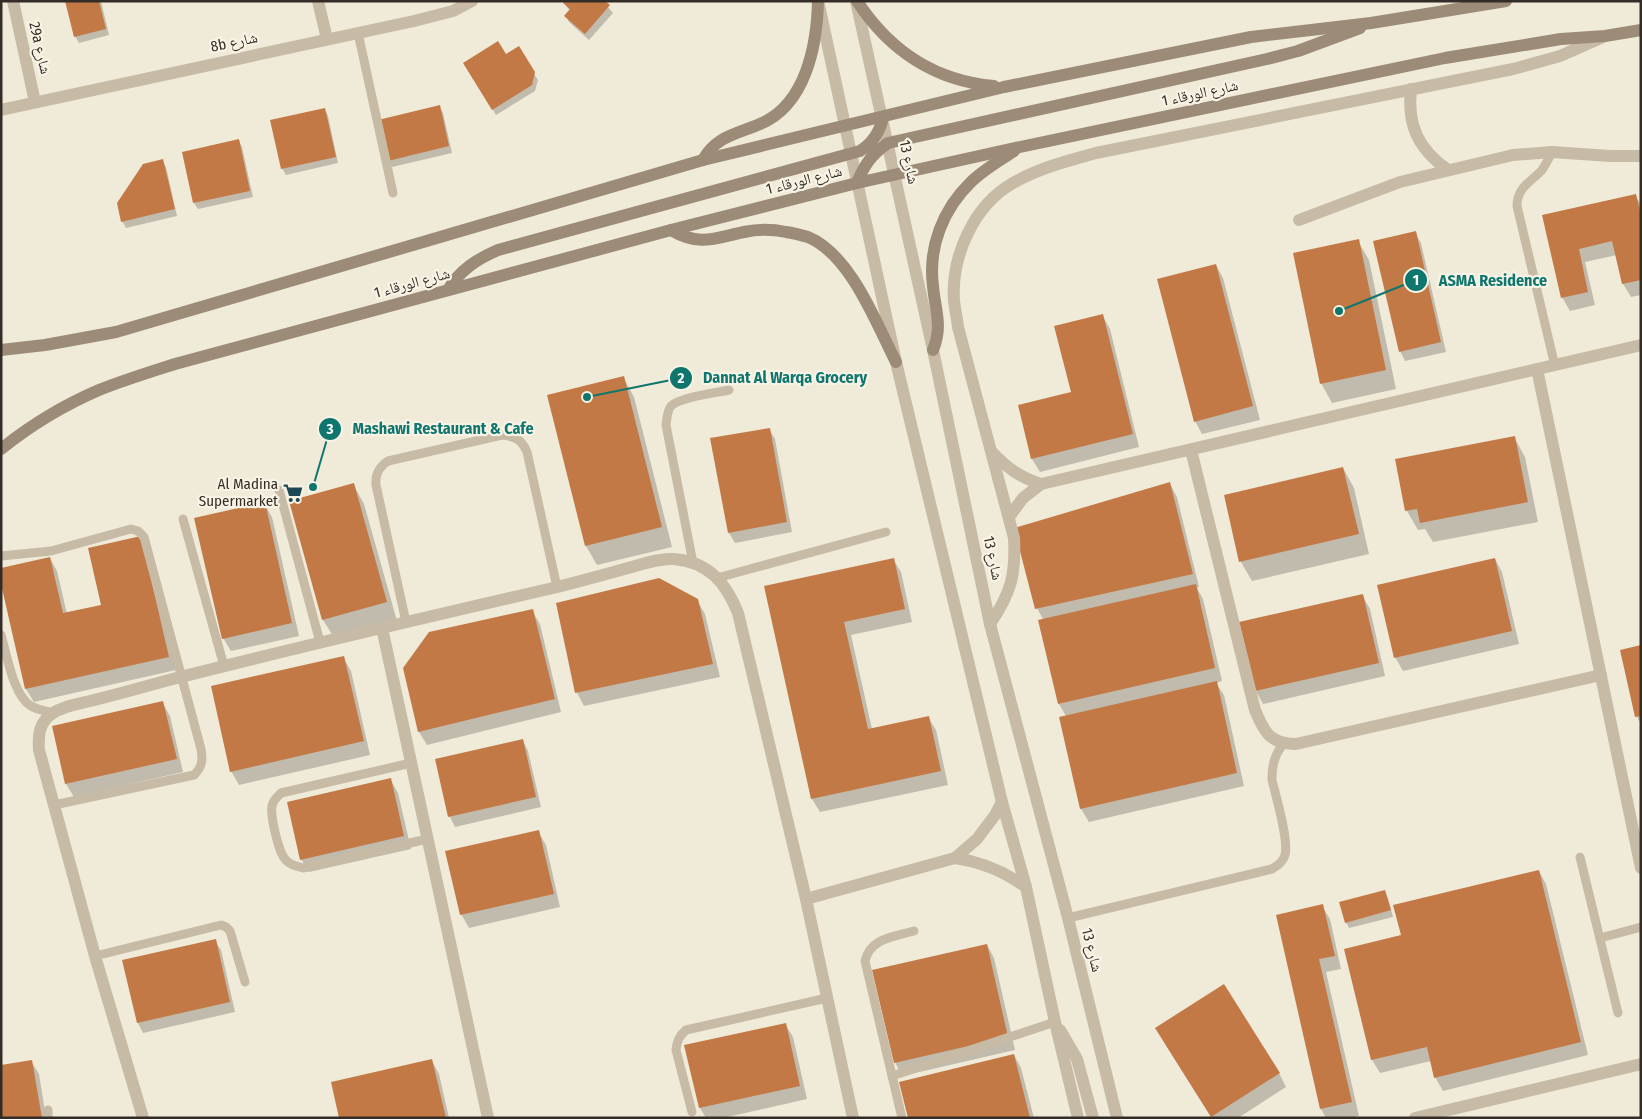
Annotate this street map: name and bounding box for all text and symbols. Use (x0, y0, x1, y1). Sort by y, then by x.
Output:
street label: 29a شارع (24, 20, 55, 76)
street label: 8b شارع (209, 28, 259, 57)
street label: شارع الورقاء 1 (1160, 76, 1240, 111)
street label: شارع 13 (895, 138, 922, 186)
street label: شارع الورقاء 1 (764, 162, 844, 199)
street label: شارع الورقاء 1 (372, 264, 452, 303)
callout: ASMA Residence (1404, 265, 1557, 296)
text: 1 (1413, 271, 1419, 289)
text: ASMA Residence (1438, 271, 1547, 290)
callout: Dannat Al Warqa Grocery (668, 362, 877, 393)
text: Dannat Al Warqa Grocery (703, 368, 867, 387)
text: 2 (677, 369, 685, 387)
callout: Mashawi Restaurant & Cafe (317, 413, 543, 444)
text: Mashawi Restaurant & Cafe (352, 419, 534, 438)
text: 3 (325, 420, 334, 438)
place label: Al Madina Supermarket (199, 475, 278, 510)
supermarket icon: Al Madina Supermarket (282, 482, 304, 504)
street label: شارع 13 (979, 534, 1006, 582)
street label: شارع 13 (1077, 926, 1106, 974)

